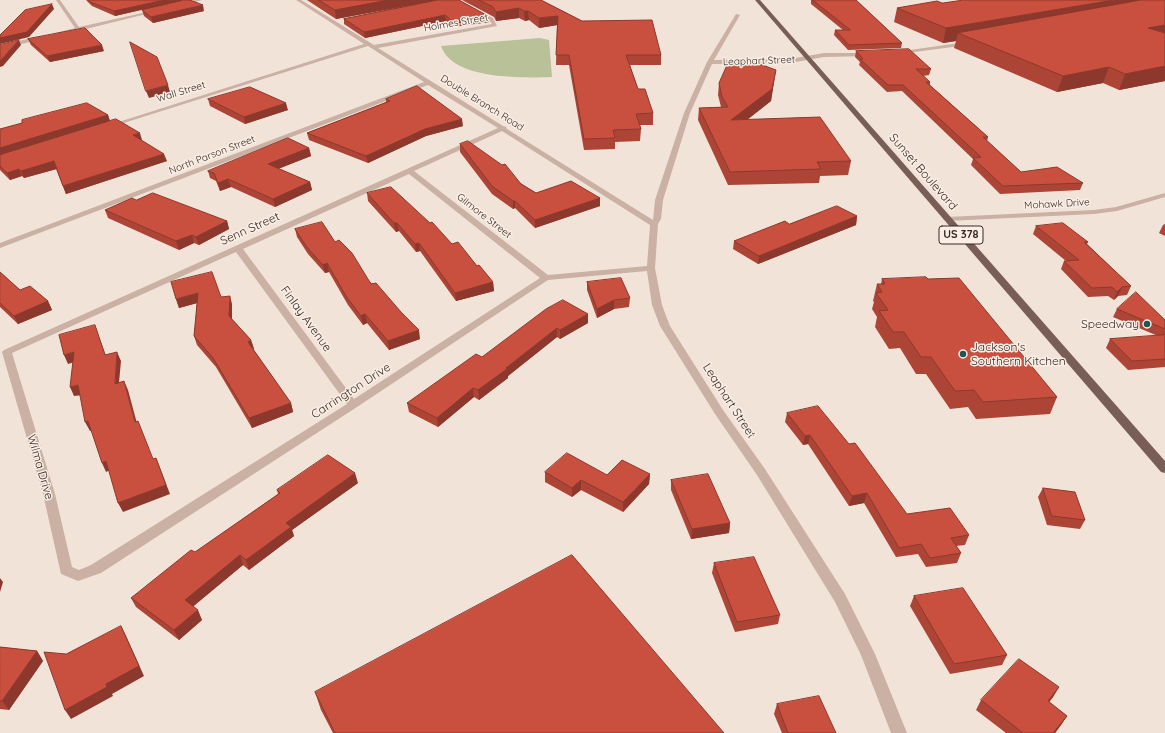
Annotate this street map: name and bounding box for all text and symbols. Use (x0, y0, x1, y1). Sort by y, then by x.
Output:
street label: Holmes Street (423, 11, 489, 35)
street label: Leaphart Street (723, 54, 795, 68)
street label: Double Branch Road (438, 72, 526, 134)
street label: Wall Street (155, 79, 207, 105)
street label: Sunset Boulevard (886, 131, 960, 213)
street label: North Parson Street (167, 133, 257, 177)
street label: Gilmore Street (454, 191, 514, 241)
street label: Mohawk Drive (1024, 196, 1090, 212)
street label: Senn Street (218, 210, 282, 248)
road number: US 378 (939, 226, 983, 244)
street label: Finlay Avenue (277, 283, 335, 355)
place label: Speedway (1081, 317, 1139, 331)
marker: Speedway (1142, 319, 1152, 329)
place label: Jackson's Southern Kitchen (971, 340, 1066, 368)
marker: Jackson's Southern Kitchen (958, 349, 968, 359)
street label: Carrington Drive (309, 360, 393, 422)
street label: Leaphart Street (699, 361, 759, 441)
street label: Wilma Drive (24, 433, 56, 501)

